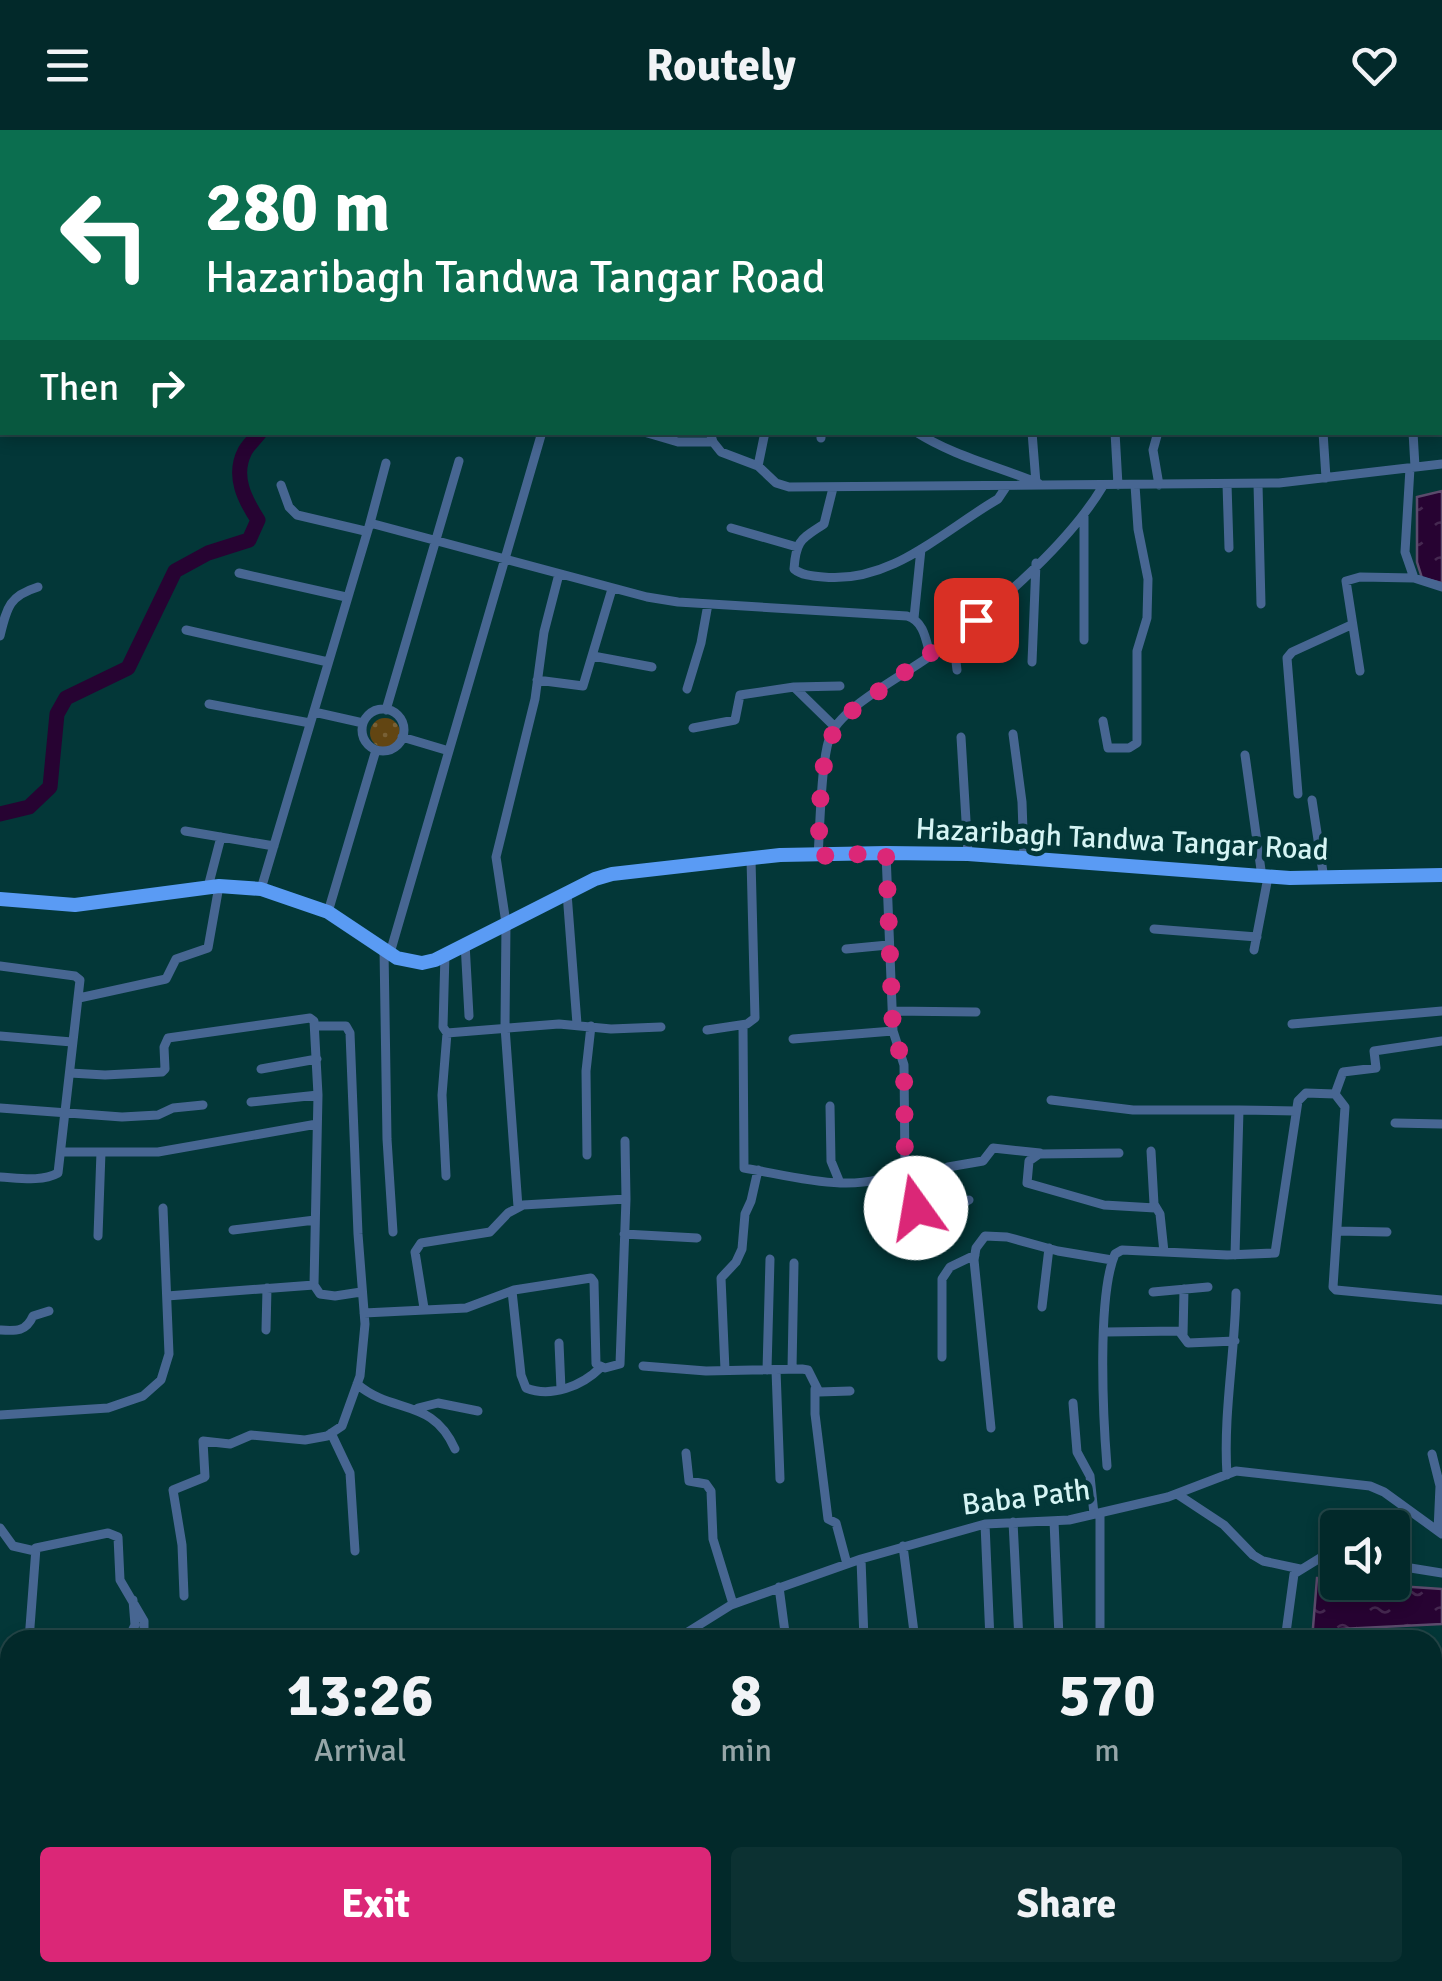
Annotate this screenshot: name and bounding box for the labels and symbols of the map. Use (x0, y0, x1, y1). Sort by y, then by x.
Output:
pin (934, 578, 1019, 663)
street label: Hazaribagh Tandwa Tangar Road (914, 810, 1330, 869)
position arrow (864, 1156, 968, 1260)
street label: Baba Path (960, 1471, 1092, 1524)

